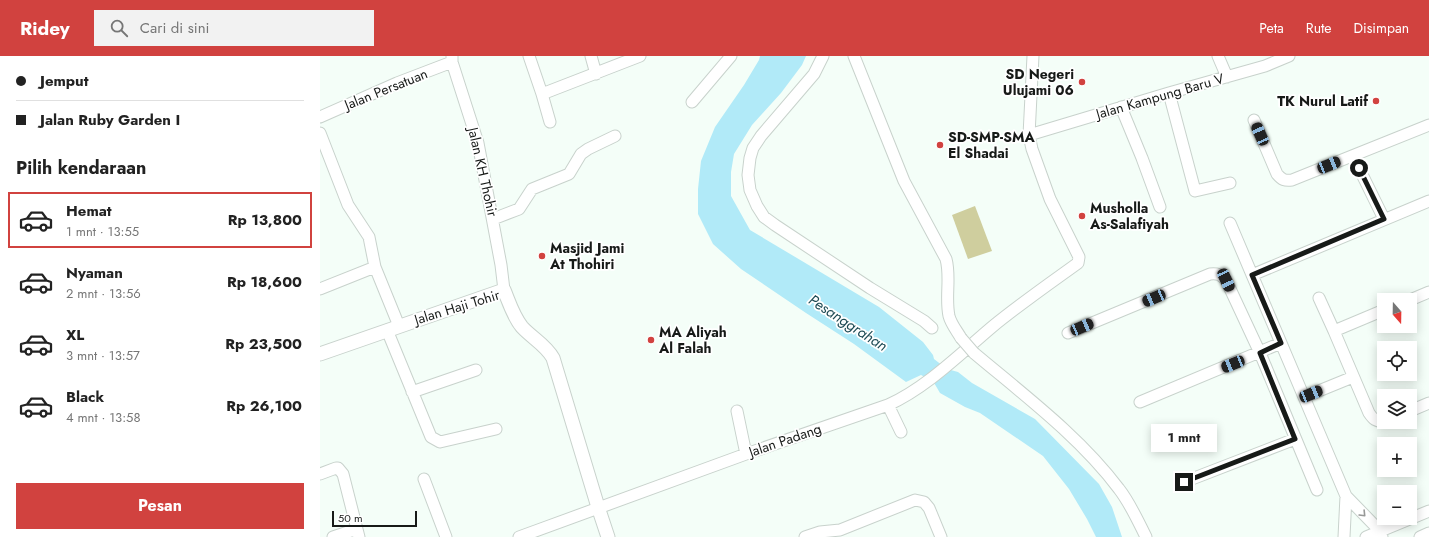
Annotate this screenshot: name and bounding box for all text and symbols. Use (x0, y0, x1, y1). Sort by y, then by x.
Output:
search box (94, 10, 374, 46)
text: Ridey (20, 15, 70, 42)
icon: search (108, 17, 130, 39)
text: Cari di sini (140, 17, 209, 39)
text: Peta (1259, 18, 1284, 38)
text: Rute (1306, 18, 1332, 38)
text: Disimpan (1354, 18, 1409, 38)
street label: Jalan Persatuan (340, 63, 431, 116)
place label: SD Negeri Ulujami 06 (1003, 64, 1074, 100)
street label: Jalan Kampung Baru V (1092, 68, 1227, 124)
text: Jemput (40, 70, 89, 92)
marker: SD Negeri Ulujami 06 (1077, 77, 1087, 87)
place label: TK Nurul Latif (1277, 91, 1369, 111)
marker: TK Nurul Latif (1371, 96, 1381, 106)
text: Jalan Ruby Garden I (40, 109, 180, 131)
car (1250, 121, 1270, 147)
street label: Jalan KH Thohir (463, 123, 503, 219)
place label: SD-SMP-SMA El Shadai (948, 127, 1035, 163)
marker: SD-SMP-SMA El Shadai (935, 140, 945, 150)
text: Pilih kendaraan (16, 155, 146, 181)
car (1316, 155, 1342, 175)
route start (1350, 159, 1368, 177)
place label: Musholla As-Salafiyah (1089, 198, 1169, 234)
text: Hemat (66, 200, 112, 222)
icon: car (18, 202, 54, 238)
text: Rp 13,800 (228, 209, 302, 231)
marker: Musholla As-Salafiyah (1077, 211, 1087, 221)
text: 1 mnt · 13:55 (66, 222, 139, 241)
place label: Masjid Jami At Thohiri (549, 238, 625, 274)
marker: Masjid Jami At Thohiri (537, 251, 547, 261)
text: Nyaman (66, 262, 123, 284)
icon: car (18, 264, 54, 300)
car (1215, 267, 1237, 293)
text: Rp 18,600 (227, 271, 302, 293)
text: 2 mnt · 13:56 (66, 284, 141, 303)
street label: Jalan Haji Tohir (410, 284, 502, 330)
car (1141, 288, 1167, 308)
water label: Pesanggrahan (804, 289, 892, 357)
north arrow (1377, 293, 1417, 333)
map controls (1377, 293, 1417, 525)
car (1069, 317, 1095, 337)
place label: MA Aliyah Al Falah (658, 322, 727, 358)
text: XL (66, 324, 84, 346)
icon: car (18, 326, 54, 362)
text: Rp 23,500 (225, 333, 302, 355)
marker: MA Aliyah Al Falah (646, 335, 656, 345)
button: locate (1377, 341, 1417, 381)
text: 3 mnt · 13:57 (66, 346, 140, 365)
car (1220, 354, 1246, 374)
car (1298, 384, 1324, 404)
text: Black (66, 386, 104, 408)
icon: car (18, 388, 54, 424)
button: layers (1377, 389, 1417, 429)
text: Rp 26,100 (226, 395, 302, 417)
text: 4 mnt · 13:58 (66, 408, 141, 427)
street label: Jalan Padang (744, 418, 824, 462)
callout: 1 mnt (1151, 424, 1217, 452)
text: 1 mnt (1168, 428, 1200, 447)
button: + (1377, 437, 1417, 477)
route end (1175, 473, 1193, 491)
button: Pesan (16, 483, 304, 529)
button: − (1377, 485, 1417, 525)
scale bar (332, 509, 417, 528)
one-way arrow (1358, 509, 1366, 517)
text: 50 m (338, 510, 363, 526)

